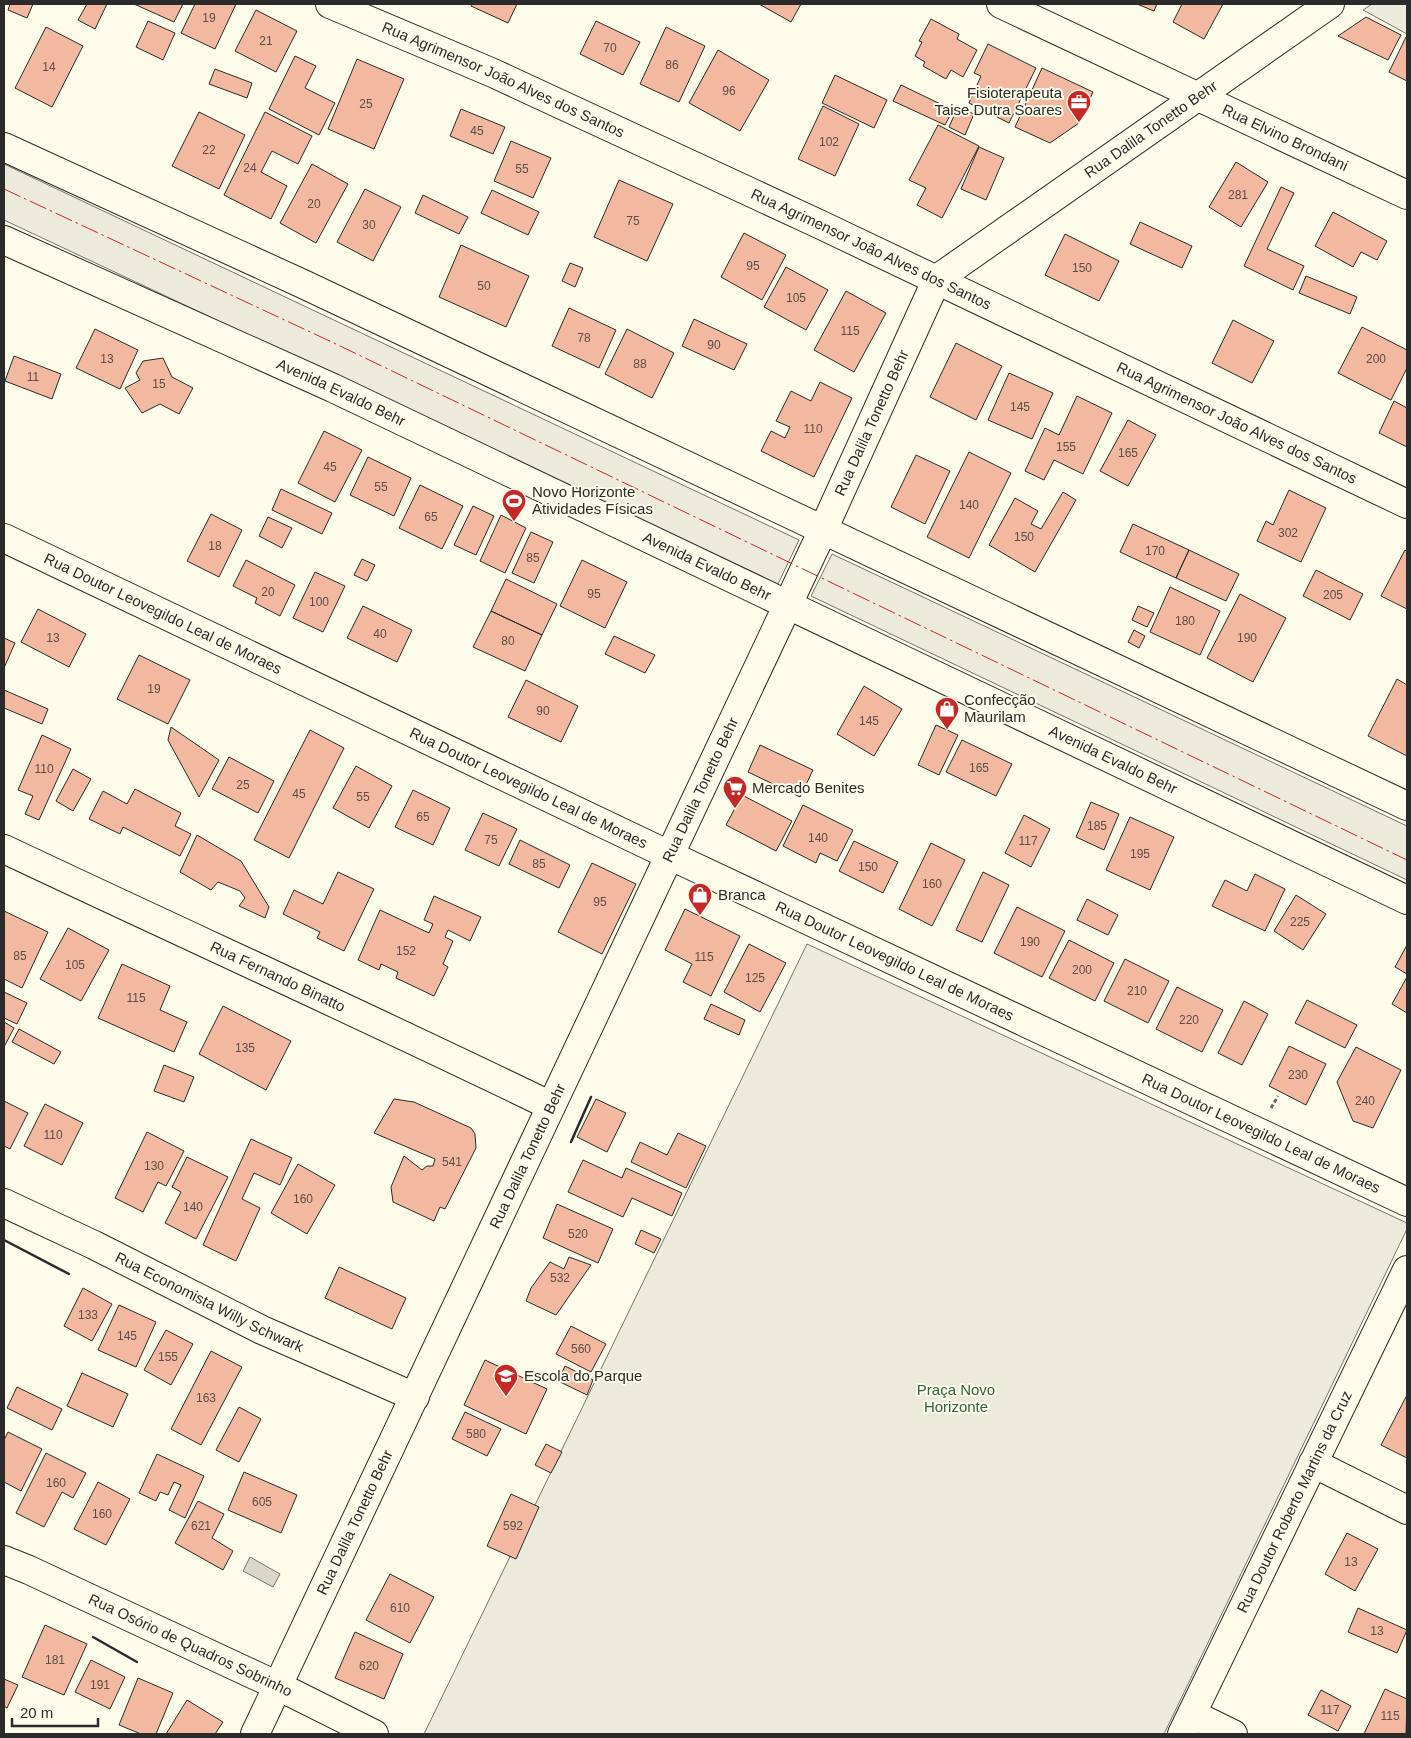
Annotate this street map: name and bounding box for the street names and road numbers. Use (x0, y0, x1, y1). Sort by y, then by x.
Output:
street label: Rua Agrimensor João Alves dos Santos (380, 18, 627, 141)
street label: Rua Dalila Tonetto Behr (1081, 77, 1220, 181)
street label: Rua Elvino Brondani (1220, 100, 1351, 174)
street label: Rua Agrimensor João Alves dos Santos (748, 185, 994, 313)
street label: Rua Dalila Tonetto Behr (831, 347, 912, 498)
street label: Avenida Evaldo Behr (274, 355, 408, 429)
street label: Rua Agrimensor João Alves dos Santos (1114, 358, 1360, 487)
street label: Avenida Evaldo Behr (640, 528, 774, 604)
street label: Rua Doutor Leovegildo Leal de Moraes (42, 549, 285, 677)
street label: Rua Dalila Tonetto Behr (659, 714, 741, 865)
street label: Avenida Evaldo Behr (1047, 722, 1180, 797)
street label: Rua Doutor Leovegildo Leal de Moraes (407, 724, 650, 851)
street label: Rua Doutor Leovegildo Leal de Moraes (773, 897, 1017, 1024)
street label: Rua Fernando Binatto (208, 938, 348, 1015)
street label: Rua Doutor Leovegildo Leal de Moraes (1140, 1070, 1383, 1196)
street label: Rua Dalila Tonetto Behr (486, 1081, 569, 1231)
street label: Rua Economista Willy Schwark (113, 1248, 307, 1355)
street label: Rua Doutor Roberto Martins da Cruz (1233, 1388, 1355, 1615)
street label: Rua Dalila Tonetto Behr (313, 1447, 396, 1597)
street label: Rua Osório de Quadros Sobrinho (86, 1590, 295, 1700)

